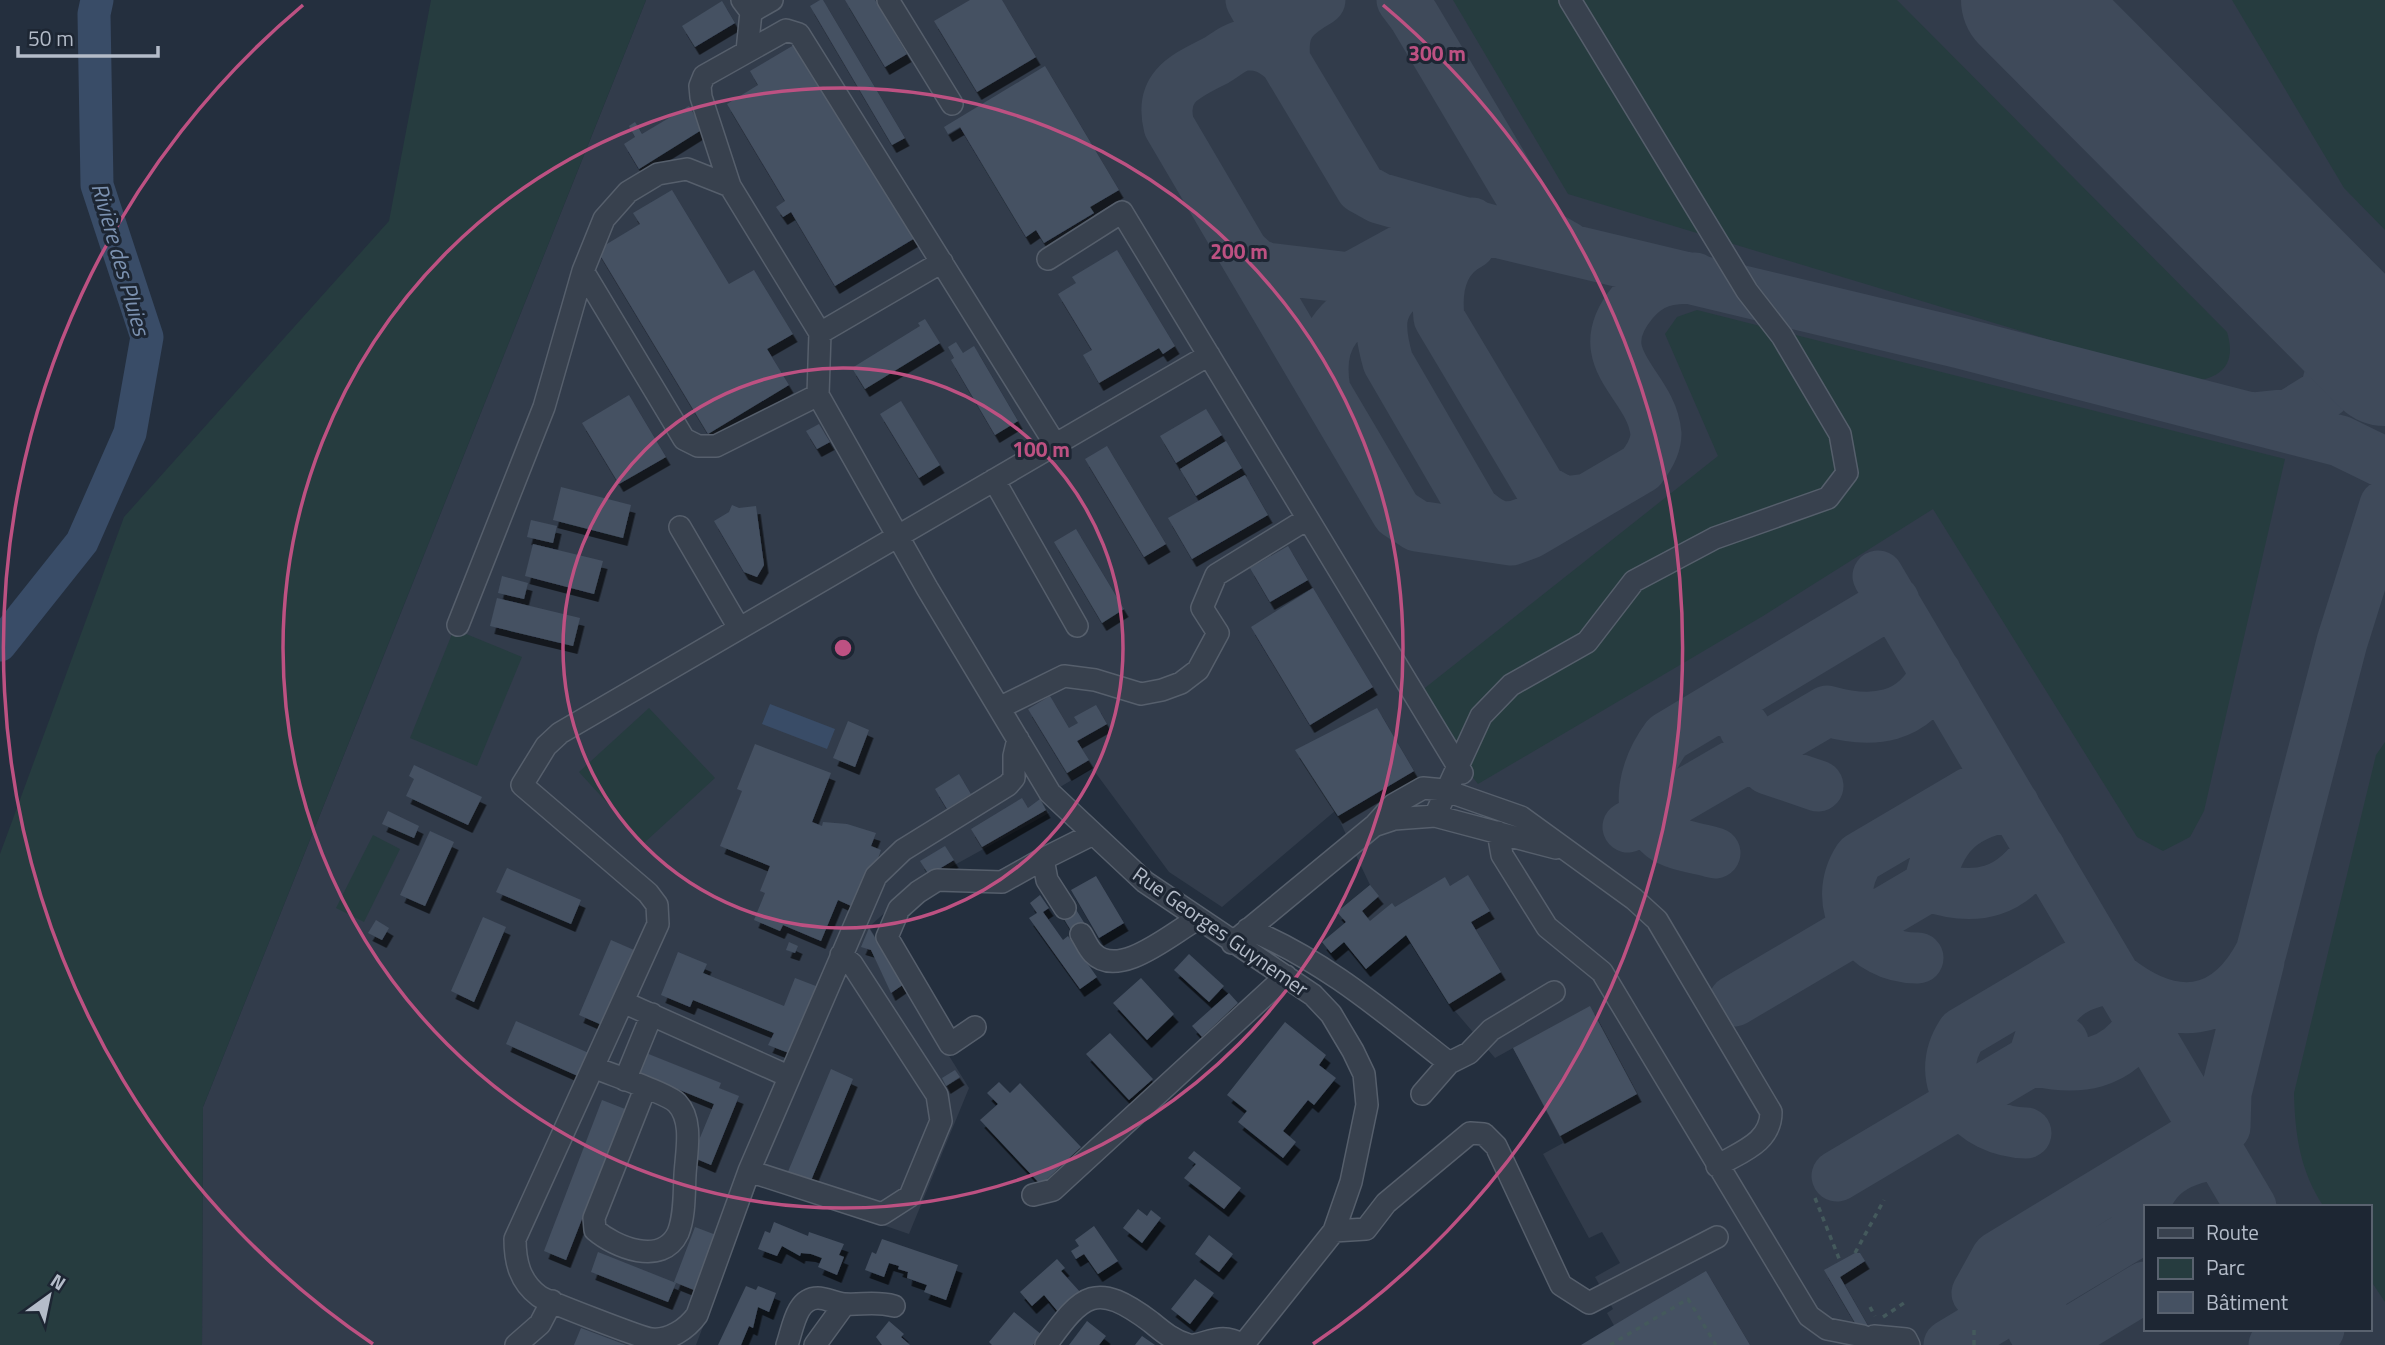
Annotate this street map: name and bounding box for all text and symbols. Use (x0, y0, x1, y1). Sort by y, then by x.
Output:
scale bar (18, 14, 158, 58)
text: 50 m (28, 22, 74, 54)
text: 300 m (1408, 37, 1466, 69)
water label: Rivière des Pluies (82, 179, 160, 342)
text: 200 m (1210, 235, 1268, 267)
text: 100 m (1012, 433, 1070, 465)
centre of rings (831, 636, 855, 660)
street label: Rue Georges Guynemer (1126, 858, 1316, 1004)
legend (2144, 1205, 2371, 1331)
text: Route (2206, 1216, 2259, 1248)
text: Parc (2206, 1251, 2245, 1283)
north arrow (14, 1261, 84, 1331)
text: N (45, 1266, 72, 1297)
text: Bâtiment (2206, 1286, 2289, 1318)

